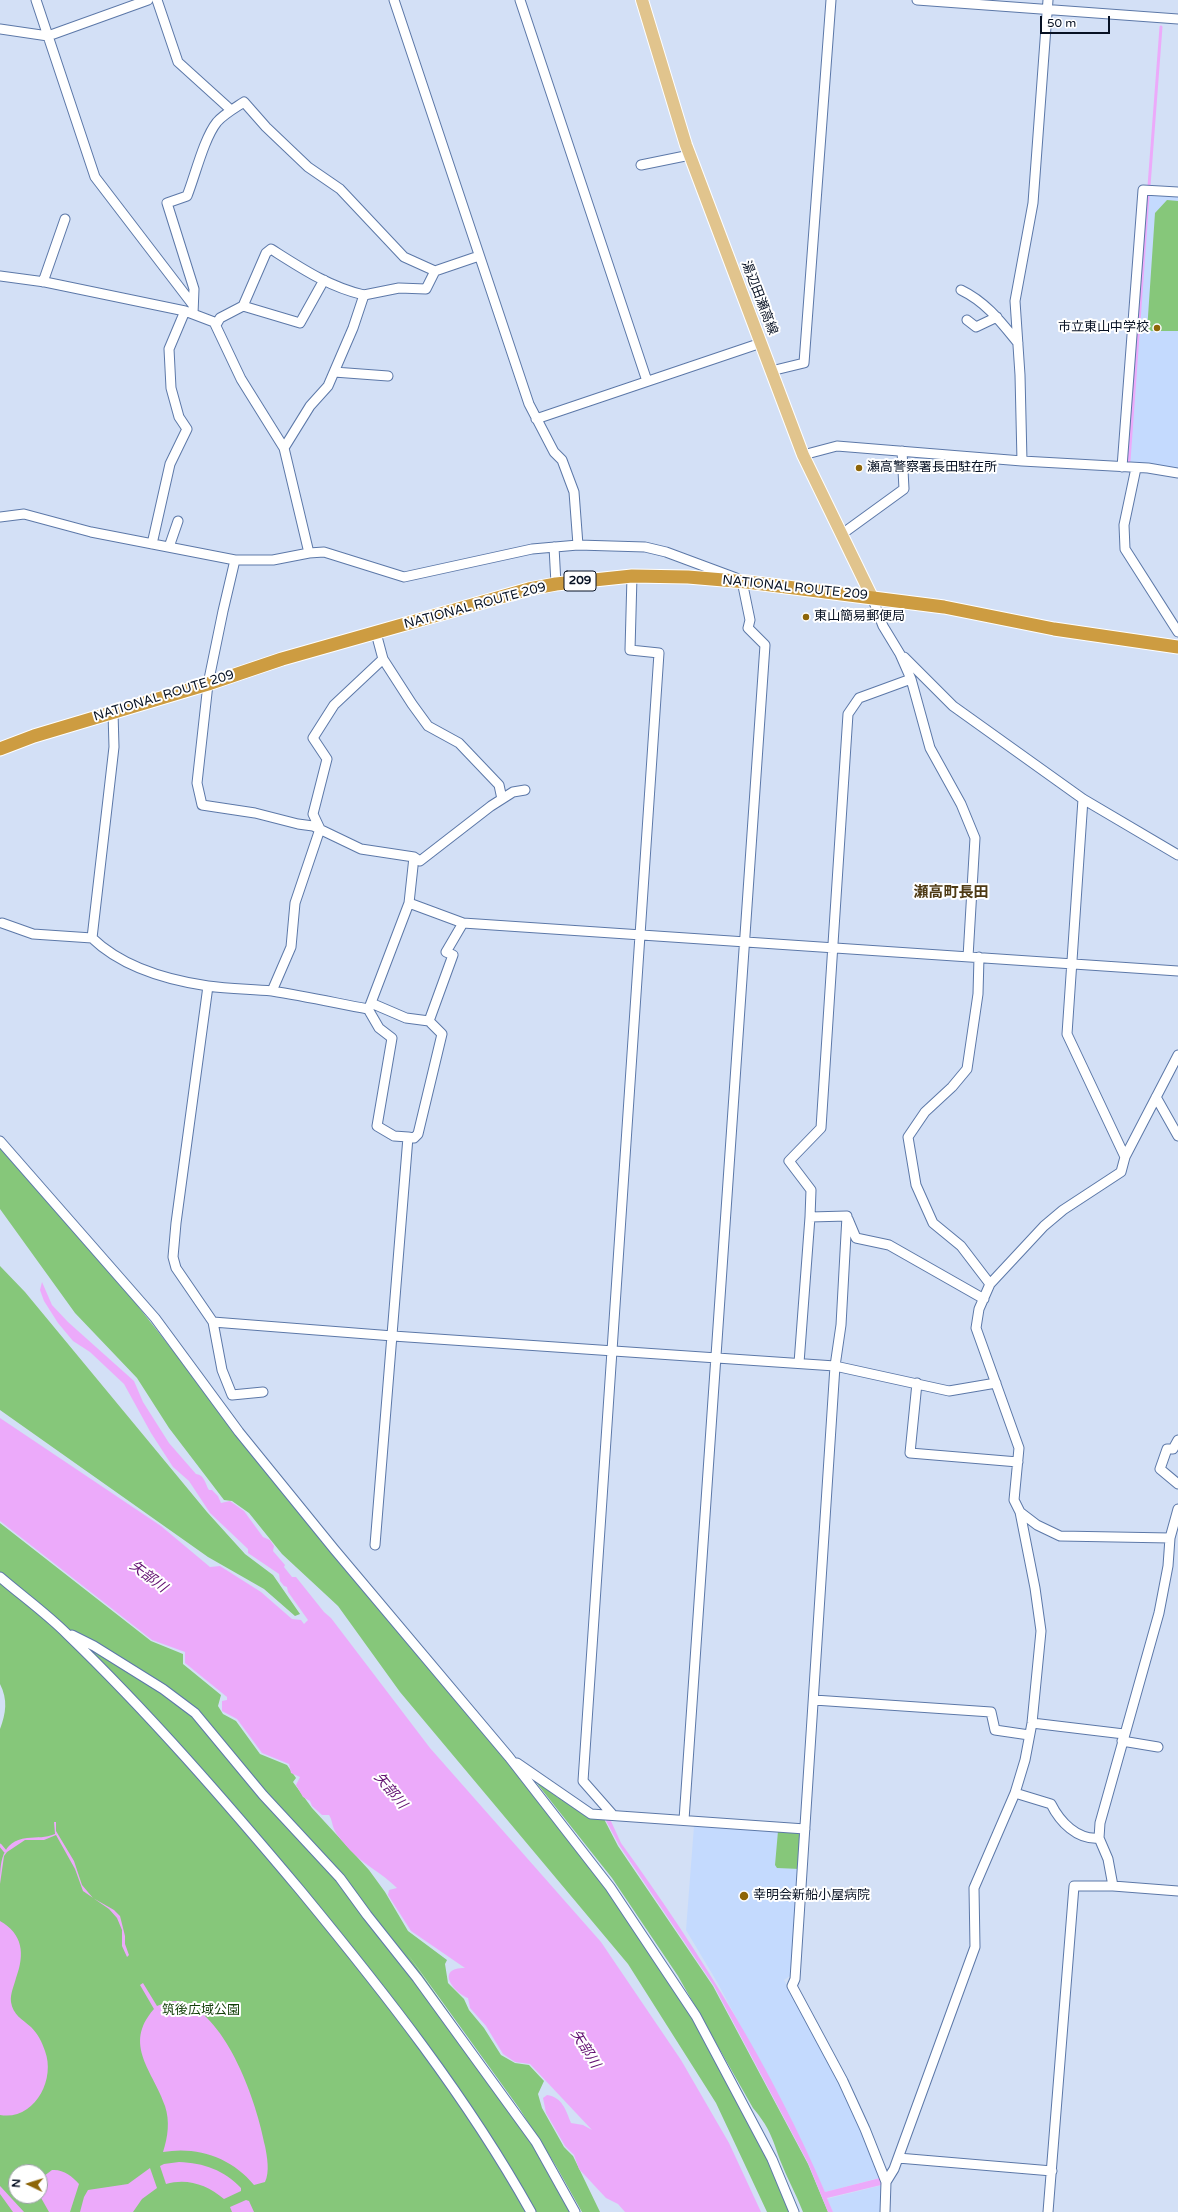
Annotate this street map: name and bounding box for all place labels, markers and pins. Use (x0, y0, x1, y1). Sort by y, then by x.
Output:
place label: 市立東山中学校 (1058, 320, 1149, 336)
marker: 市立東山中学校 (1152, 323, 1162, 333)
place label: 瀬高警察署長田駐在所 (867, 460, 997, 476)
marker: 瀬高警察署長田駐在所 (854, 463, 864, 473)
place label: 東山簡易郵便局 (814, 609, 905, 625)
marker: 東山簡易郵便局 (801, 612, 811, 622)
place label: 幸明会新船小屋病院 (753, 1888, 870, 1904)
marker: 幸明会新船小屋病院 (738, 1890, 750, 1902)

